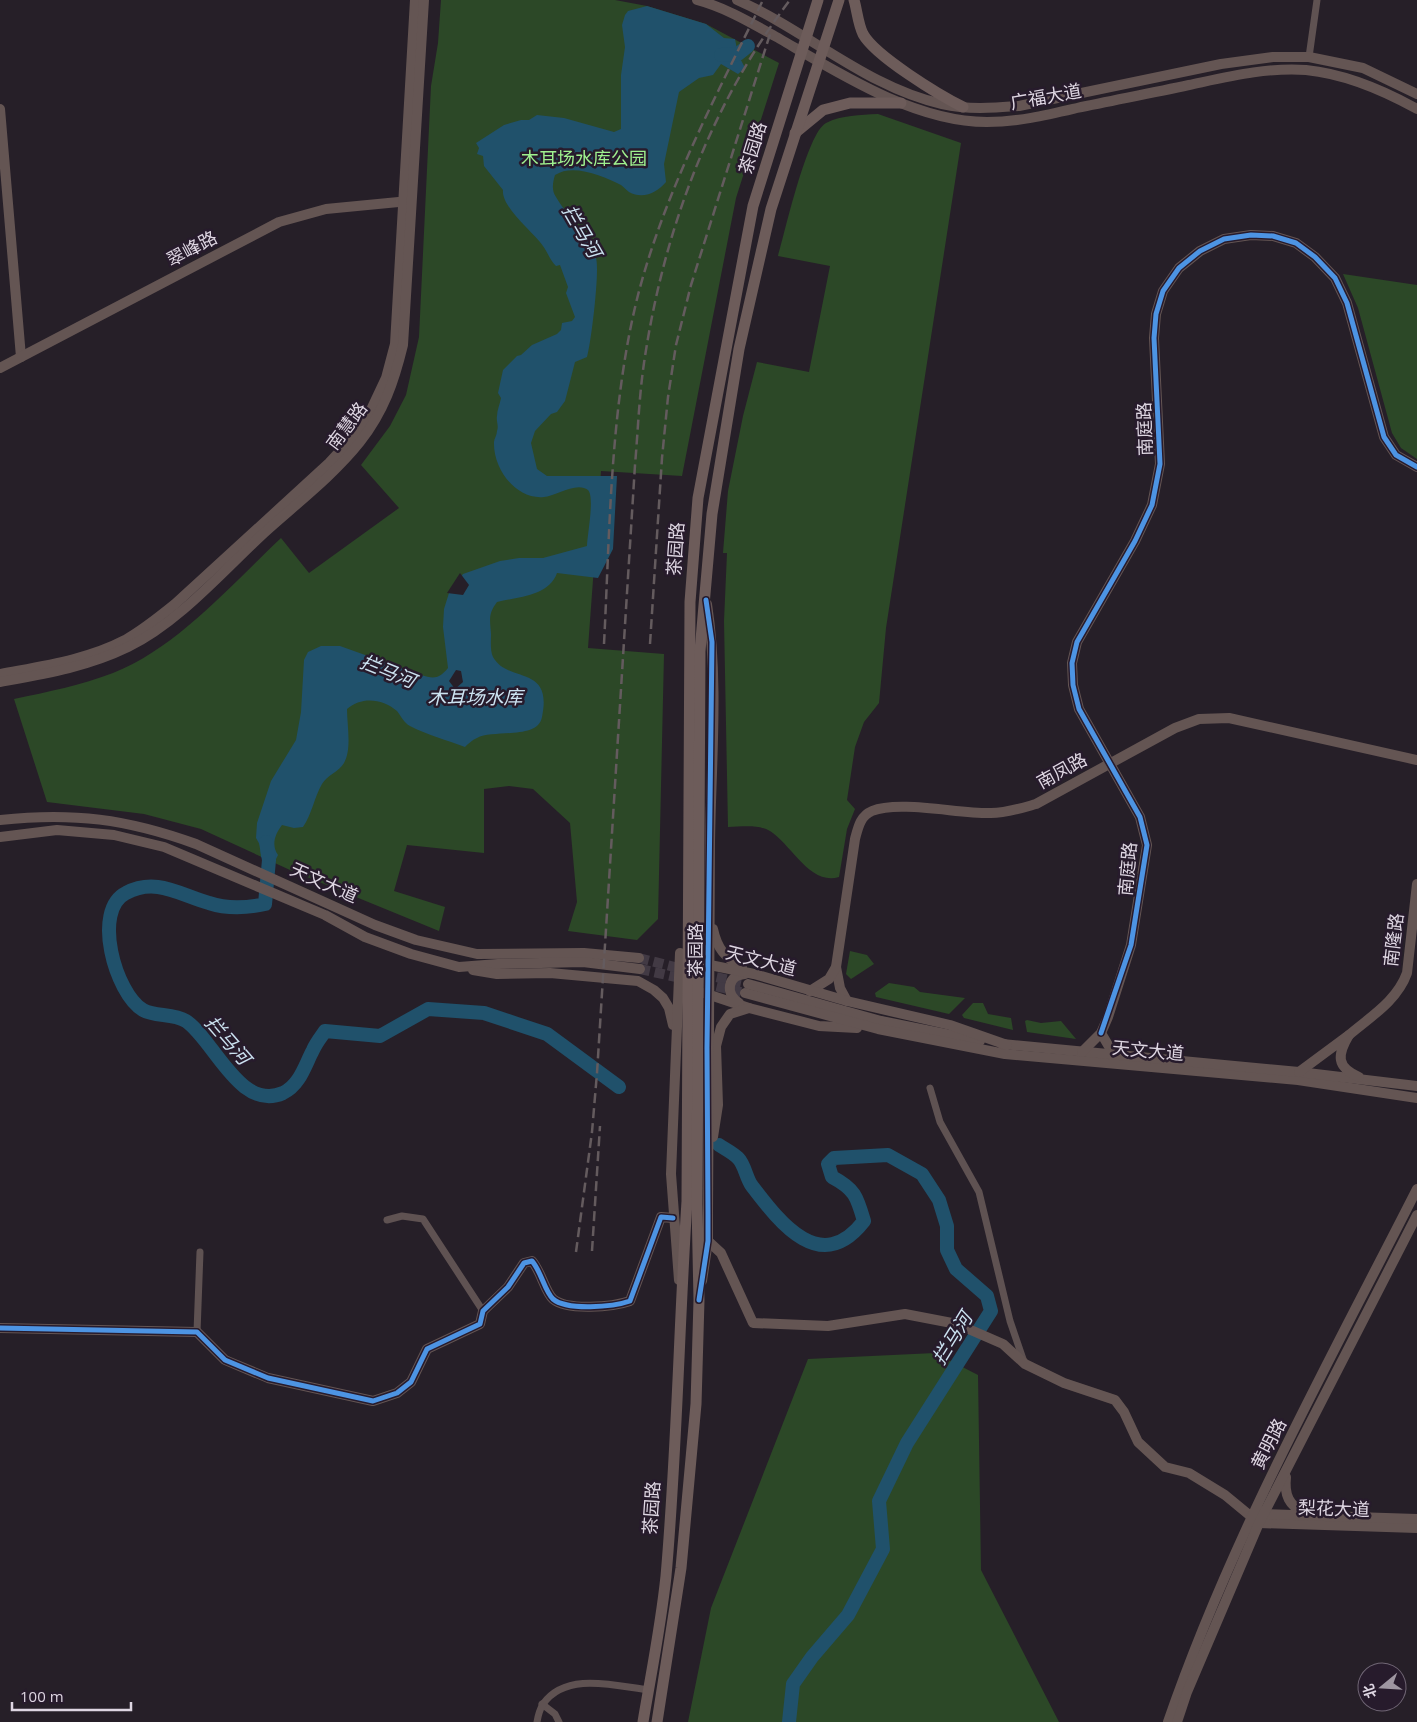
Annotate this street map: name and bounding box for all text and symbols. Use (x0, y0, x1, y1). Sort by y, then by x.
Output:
street label: 广福大道 (1008, 78, 1083, 114)
street label: 茶园路 (733, 118, 771, 177)
park label: 木耳场水库公园 (521, 146, 647, 170)
water label: 拦马河 (556, 200, 610, 266)
street label: 翠峰路 (162, 225, 221, 271)
street label: 南慧路 (320, 397, 372, 454)
street label: 南庭路 (1131, 402, 1157, 456)
street label: 茶园路 (661, 521, 689, 577)
water label: 拦马河 (357, 648, 423, 695)
water label: 木耳场水库 (427, 684, 525, 710)
street label: 南凤路 (1032, 747, 1091, 794)
street label: 南庭路 (1113, 841, 1141, 897)
street label: 天文大道 (287, 856, 362, 908)
street label: 南隆路 (1378, 912, 1408, 968)
street label: 茶园路 (683, 923, 707, 977)
street label: 天文大道 (723, 940, 799, 980)
water label: 拦马河 (199, 1010, 259, 1073)
street label: 天文大道 (1111, 1035, 1185, 1065)
water label: 拦马河 (926, 1304, 980, 1369)
street label: 黄明路 (1245, 1414, 1291, 1473)
street label: 茶园路 (637, 1480, 665, 1536)
street label: 梨花大道 (1298, 1495, 1370, 1521)
north arrow (1357, 1662, 1407, 1712)
scale bar (12, 1680, 131, 1712)
text: 北 (1358, 1682, 1380, 1701)
text: 100 m (20, 1686, 64, 1706)

